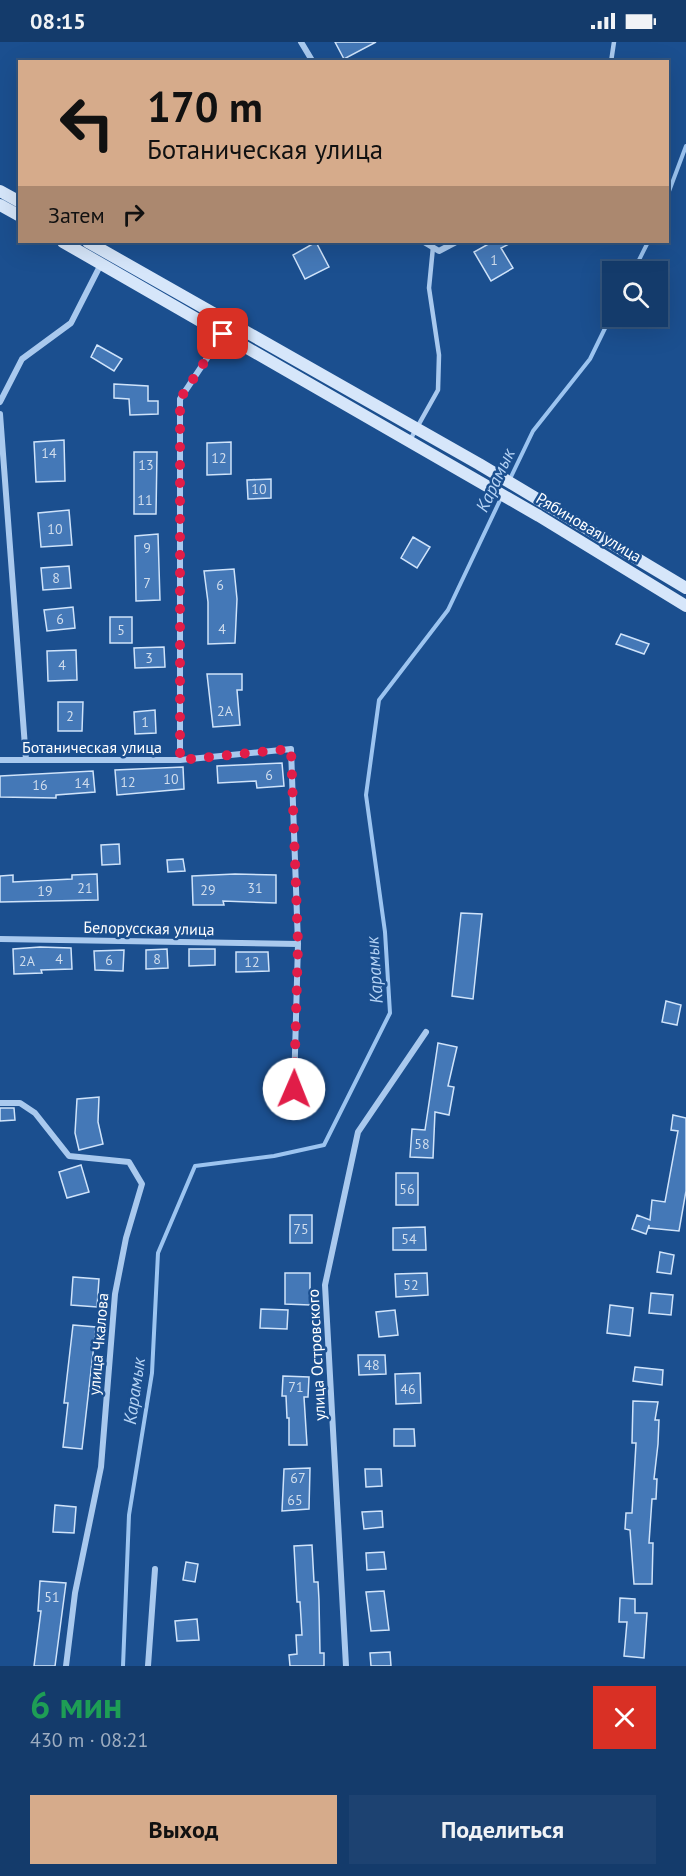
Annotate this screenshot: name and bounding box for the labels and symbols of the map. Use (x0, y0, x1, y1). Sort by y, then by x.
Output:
house number: 1 (490, 251, 498, 269)
pin (197, 308, 248, 359)
house number: 14 (41, 444, 57, 462)
water label: Карамык (470, 444, 520, 515)
house number: 12 (211, 449, 227, 467)
house number: 13 (138, 456, 154, 474)
house number: 10 (251, 480, 267, 498)
street label: Рябиновая улица (533, 488, 645, 566)
house number: 11 (137, 491, 153, 509)
house number: 10 (47, 520, 63, 538)
house number: 9 (143, 539, 151, 557)
house number: 8 (52, 569, 60, 587)
house number: 7 (143, 574, 151, 592)
house number: 6 (216, 576, 224, 594)
house number: 6 (56, 610, 64, 628)
house number: 4 (218, 620, 226, 638)
house number: 5 (117, 621, 125, 639)
house number: 3 (145, 649, 153, 667)
house number: 4 (58, 656, 66, 674)
house number: 2А (217, 702, 234, 720)
house number: 2 (66, 707, 74, 725)
house number: 1 (141, 713, 149, 731)
street label: Ботаническая улица (22, 737, 162, 757)
house number: 6 (265, 766, 273, 784)
house number: 10 (163, 770, 179, 788)
house number: 12 (120, 773, 136, 791)
house number: 14 (74, 774, 90, 792)
house number: 16 (32, 776, 48, 794)
house number: 21 (77, 879, 93, 897)
house number: 31 (247, 879, 263, 897)
house number: 29 (200, 881, 216, 899)
house number: 19 (37, 882, 53, 900)
street label: Белорусская улица (83, 917, 215, 939)
water label: Карамык (360, 935, 388, 1005)
house number: 4 (55, 950, 63, 968)
house number: 8 (153, 950, 161, 968)
house number: 6 (105, 951, 113, 969)
house number: 2А (19, 952, 36, 970)
house number: 12 (244, 953, 260, 971)
position arrow (262, 1057, 326, 1121)
house number: 58 (414, 1135, 430, 1153)
house number: 56 (399, 1180, 415, 1198)
house number: 75 (293, 1220, 309, 1238)
house number: 54 (401, 1230, 417, 1248)
house number: 52 (403, 1276, 419, 1294)
street label: улица Островского (303, 1289, 329, 1421)
street label: улица Чкалова (84, 1292, 112, 1396)
water label: Карамык (118, 1355, 150, 1426)
house number: 48 (364, 1356, 380, 1374)
house number: 71 (288, 1378, 304, 1396)
house number: 46 (400, 1380, 416, 1398)
house number: 67 (290, 1469, 306, 1487)
house number: 65 (287, 1491, 303, 1509)
house number: 51 (44, 1588, 60, 1606)

